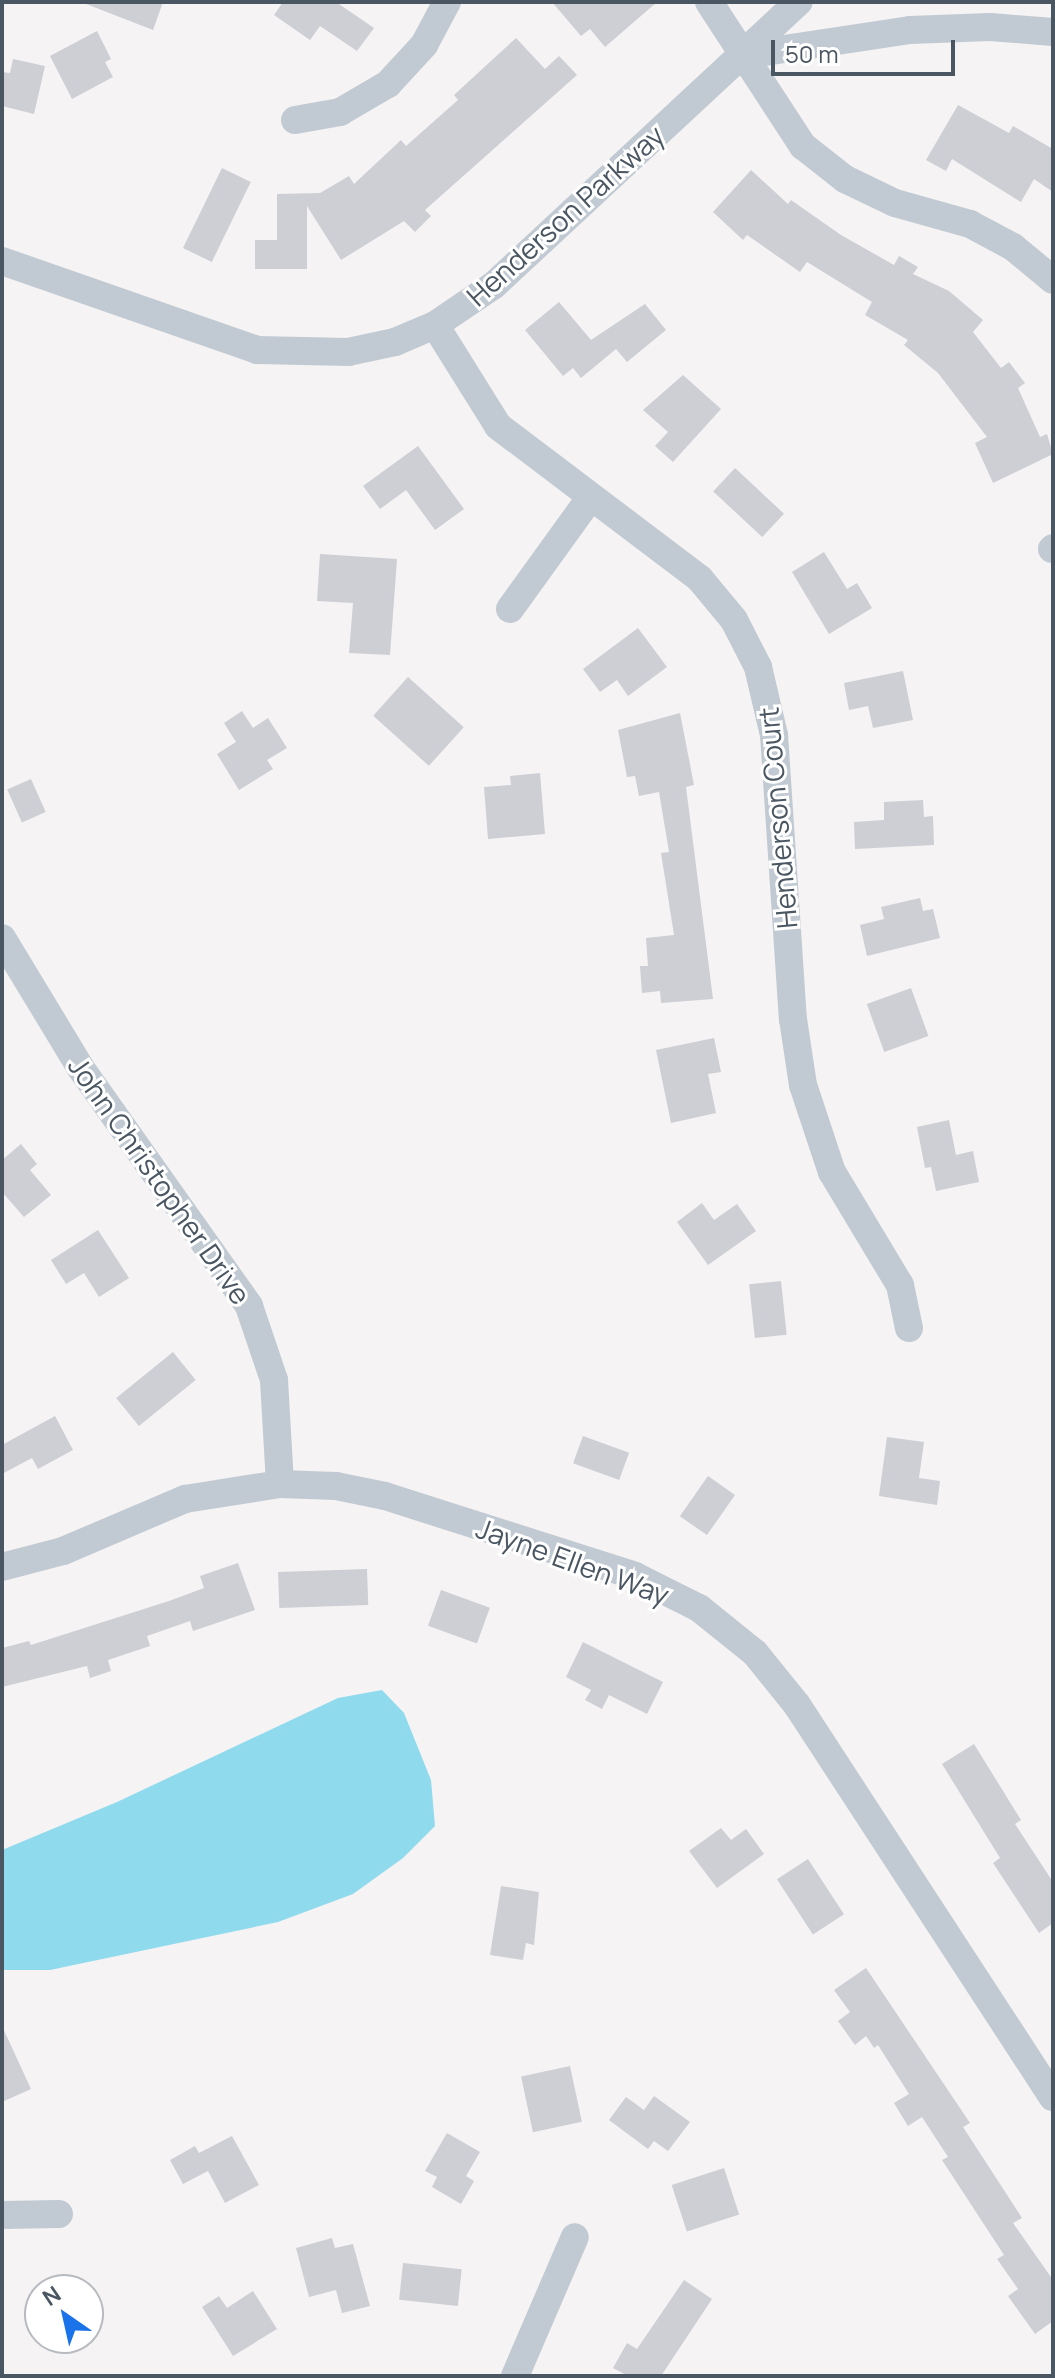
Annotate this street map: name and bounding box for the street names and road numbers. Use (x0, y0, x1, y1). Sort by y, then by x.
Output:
street label: Henderson Parkway (460, 118, 670, 312)
street label: Henderson Court (751, 706, 803, 930)
street label: John Christopher Drive (62, 1050, 258, 1310)
street label: Jayne Ellen Way (472, 1511, 674, 1611)

